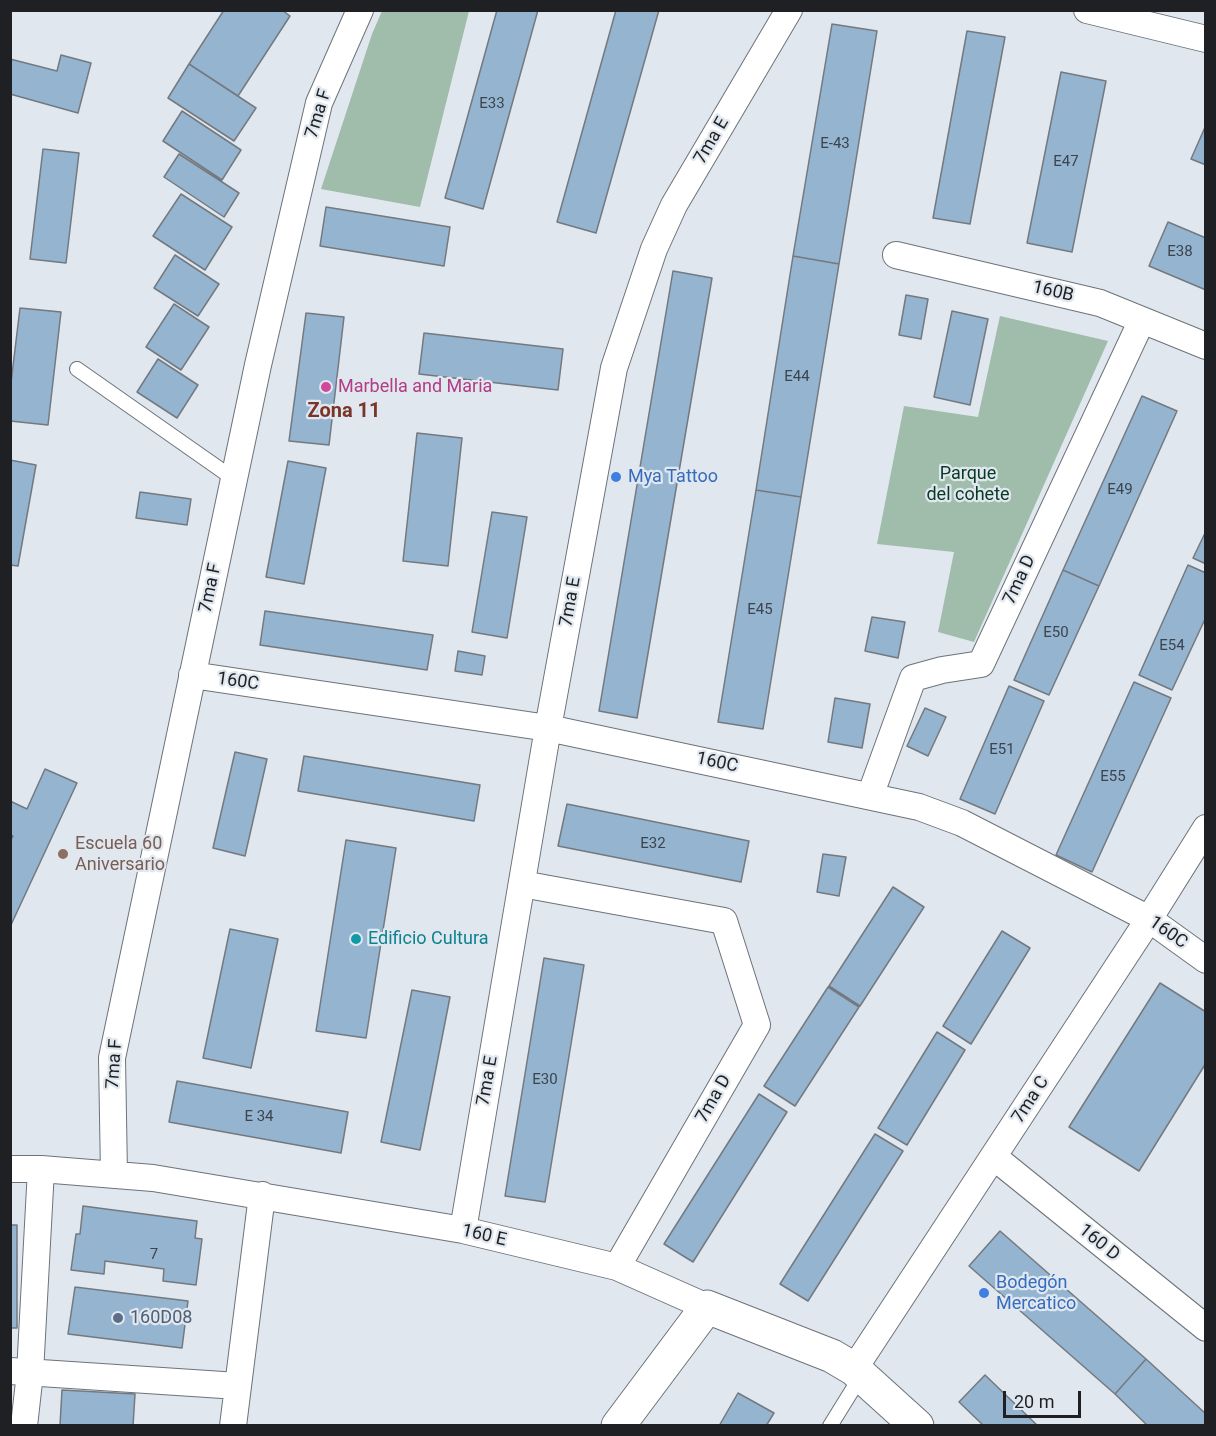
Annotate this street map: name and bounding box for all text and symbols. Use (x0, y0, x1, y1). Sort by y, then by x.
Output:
street label: 7ma F (301, 87, 337, 141)
house number: E33 (479, 95, 505, 113)
street label: 7ma E (690, 114, 734, 168)
house number: E-43 (820, 135, 850, 153)
house number: E47 (1053, 153, 1079, 171)
house number: E38 (1167, 243, 1193, 261)
street label: 160B (1030, 277, 1076, 307)
house number: E44 (784, 368, 810, 386)
place label: Marbella and Maria (338, 376, 492, 398)
marker: Marbella and Maria (319, 380, 333, 394)
district label: Zona 11 (307, 400, 381, 424)
park label: Parque del cohete (926, 463, 1010, 506)
place label: Mya Tattoo (628, 466, 718, 488)
marker: Mya Tattoo (609, 470, 623, 484)
house number: E49 (1107, 481, 1133, 499)
street label: 7ma D (999, 552, 1041, 608)
street label: 7ma F (195, 561, 227, 615)
street label: 7ma E (556, 575, 586, 629)
house number: E45 (747, 601, 773, 619)
house number: E50 (1043, 624, 1069, 642)
house number: E54 (1159, 637, 1185, 655)
street label: 160C (216, 668, 260, 696)
house number: E51 (989, 741, 1015, 759)
street label: 160C (694, 748, 740, 778)
house number: E55 (1100, 768, 1126, 786)
place label: Escuela 60 Aniversario (75, 833, 165, 876)
house number: E32 (640, 835, 666, 853)
marker: Escuela 60 Aniversario (56, 847, 70, 861)
street label: 160C (1145, 912, 1191, 954)
place label: Edificio Cultura (368, 928, 488, 950)
marker: Edificio Cultura (349, 932, 363, 946)
street label: 7ma F (102, 1038, 128, 1090)
street label: 7ma E (473, 1054, 503, 1108)
house number: E30 (532, 1071, 558, 1089)
street label: 7ma D (692, 1071, 736, 1127)
street label: 7ma C (1008, 1072, 1054, 1128)
house number: E 34 (244, 1108, 274, 1126)
street label: 160 E (460, 1220, 508, 1252)
street label: 160 D (1074, 1220, 1124, 1266)
house number: 7 (150, 1246, 158, 1264)
place label: Bodegón Mercatico (996, 1272, 1076, 1314)
marker: Bodegón Mercatico (977, 1286, 991, 1300)
place label: 160D08 (130, 1307, 192, 1329)
marker: 160D08 (111, 1311, 125, 1325)
scale bar (1006, 1379, 1084, 1417)
text: 20 m (1014, 1391, 1054, 1412)

